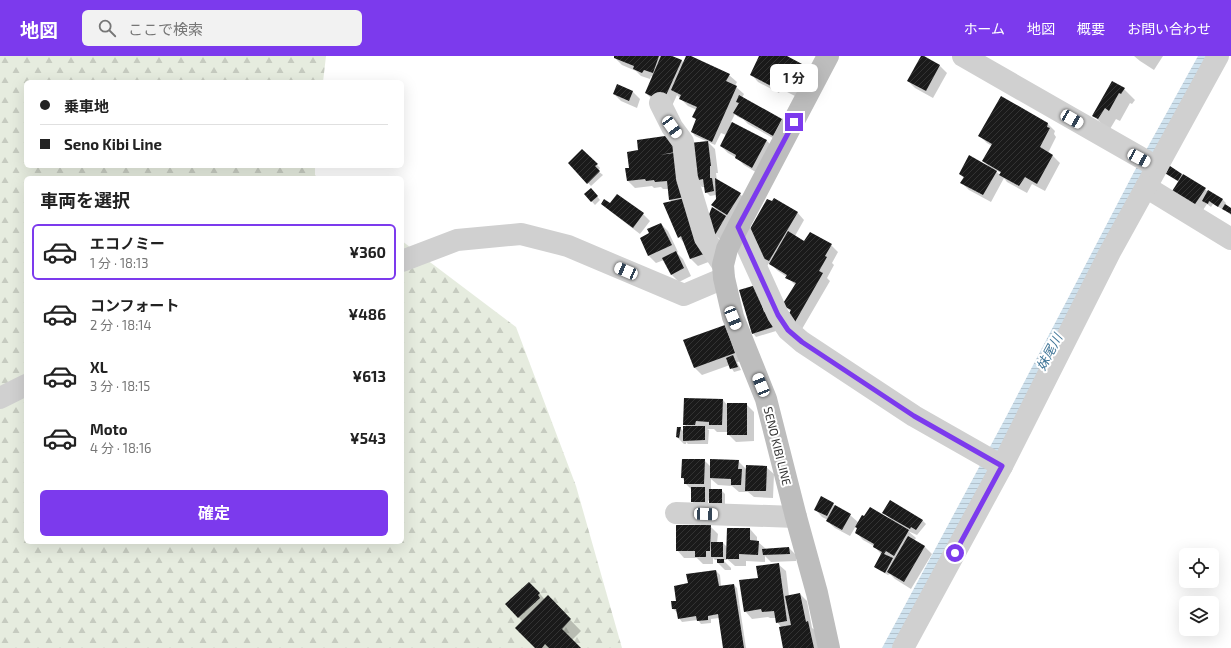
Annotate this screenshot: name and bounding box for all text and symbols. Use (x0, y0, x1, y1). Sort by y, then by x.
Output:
search box (82, 10, 362, 46)
icon: search (96, 17, 118, 39)
text: 地図 (20, 18, 58, 41)
text: ここで検索 (128, 20, 203, 38)
text: ホーム (963, 20, 1005, 37)
text: 地図 (1027, 20, 1055, 37)
text: 概要 (1077, 20, 1105, 37)
text: お問い合わせ (1127, 20, 1211, 37)
callout: 1 分 (770, 64, 818, 92)
text: 1 分 (783, 70, 805, 86)
text: 乗車地 (64, 97, 109, 115)
car (1059, 108, 1085, 130)
route end (785, 113, 803, 131)
car (660, 114, 684, 140)
text: Seno Kibi Line (64, 135, 162, 153)
car (1126, 147, 1152, 169)
text: 車両を選択 (40, 189, 130, 211)
icon: car (42, 234, 78, 270)
text: エコノミー (90, 234, 165, 252)
text: ¥360 (349, 243, 386, 261)
text: 1 分 · 18:13 (90, 255, 148, 271)
car (613, 261, 639, 281)
icon: car (42, 296, 78, 332)
text: コンフォート (90, 296, 180, 314)
text: ¥486 (348, 305, 386, 323)
car (723, 305, 743, 331)
text: 2 分 · 18:14 (90, 317, 151, 333)
water label: 妹尾川 (1033, 329, 1066, 373)
icon: car (42, 358, 78, 394)
text: XL (90, 358, 108, 376)
text: ¥613 (352, 367, 386, 385)
car (751, 372, 771, 398)
text: 3 分 · 18:15 (90, 378, 150, 394)
street label: SENO KIBI LINE (761, 405, 795, 487)
icon: car (42, 420, 78, 456)
text: Moto (90, 420, 128, 438)
text: ¥543 (350, 429, 386, 447)
text: 4 分 · 18:16 (90, 440, 152, 456)
button: 確定 (40, 490, 388, 536)
car (694, 508, 718, 520)
route start (946, 544, 964, 562)
map controls (1179, 548, 1219, 636)
button: locate (1179, 548, 1219, 588)
button: layers (1179, 596, 1219, 636)

